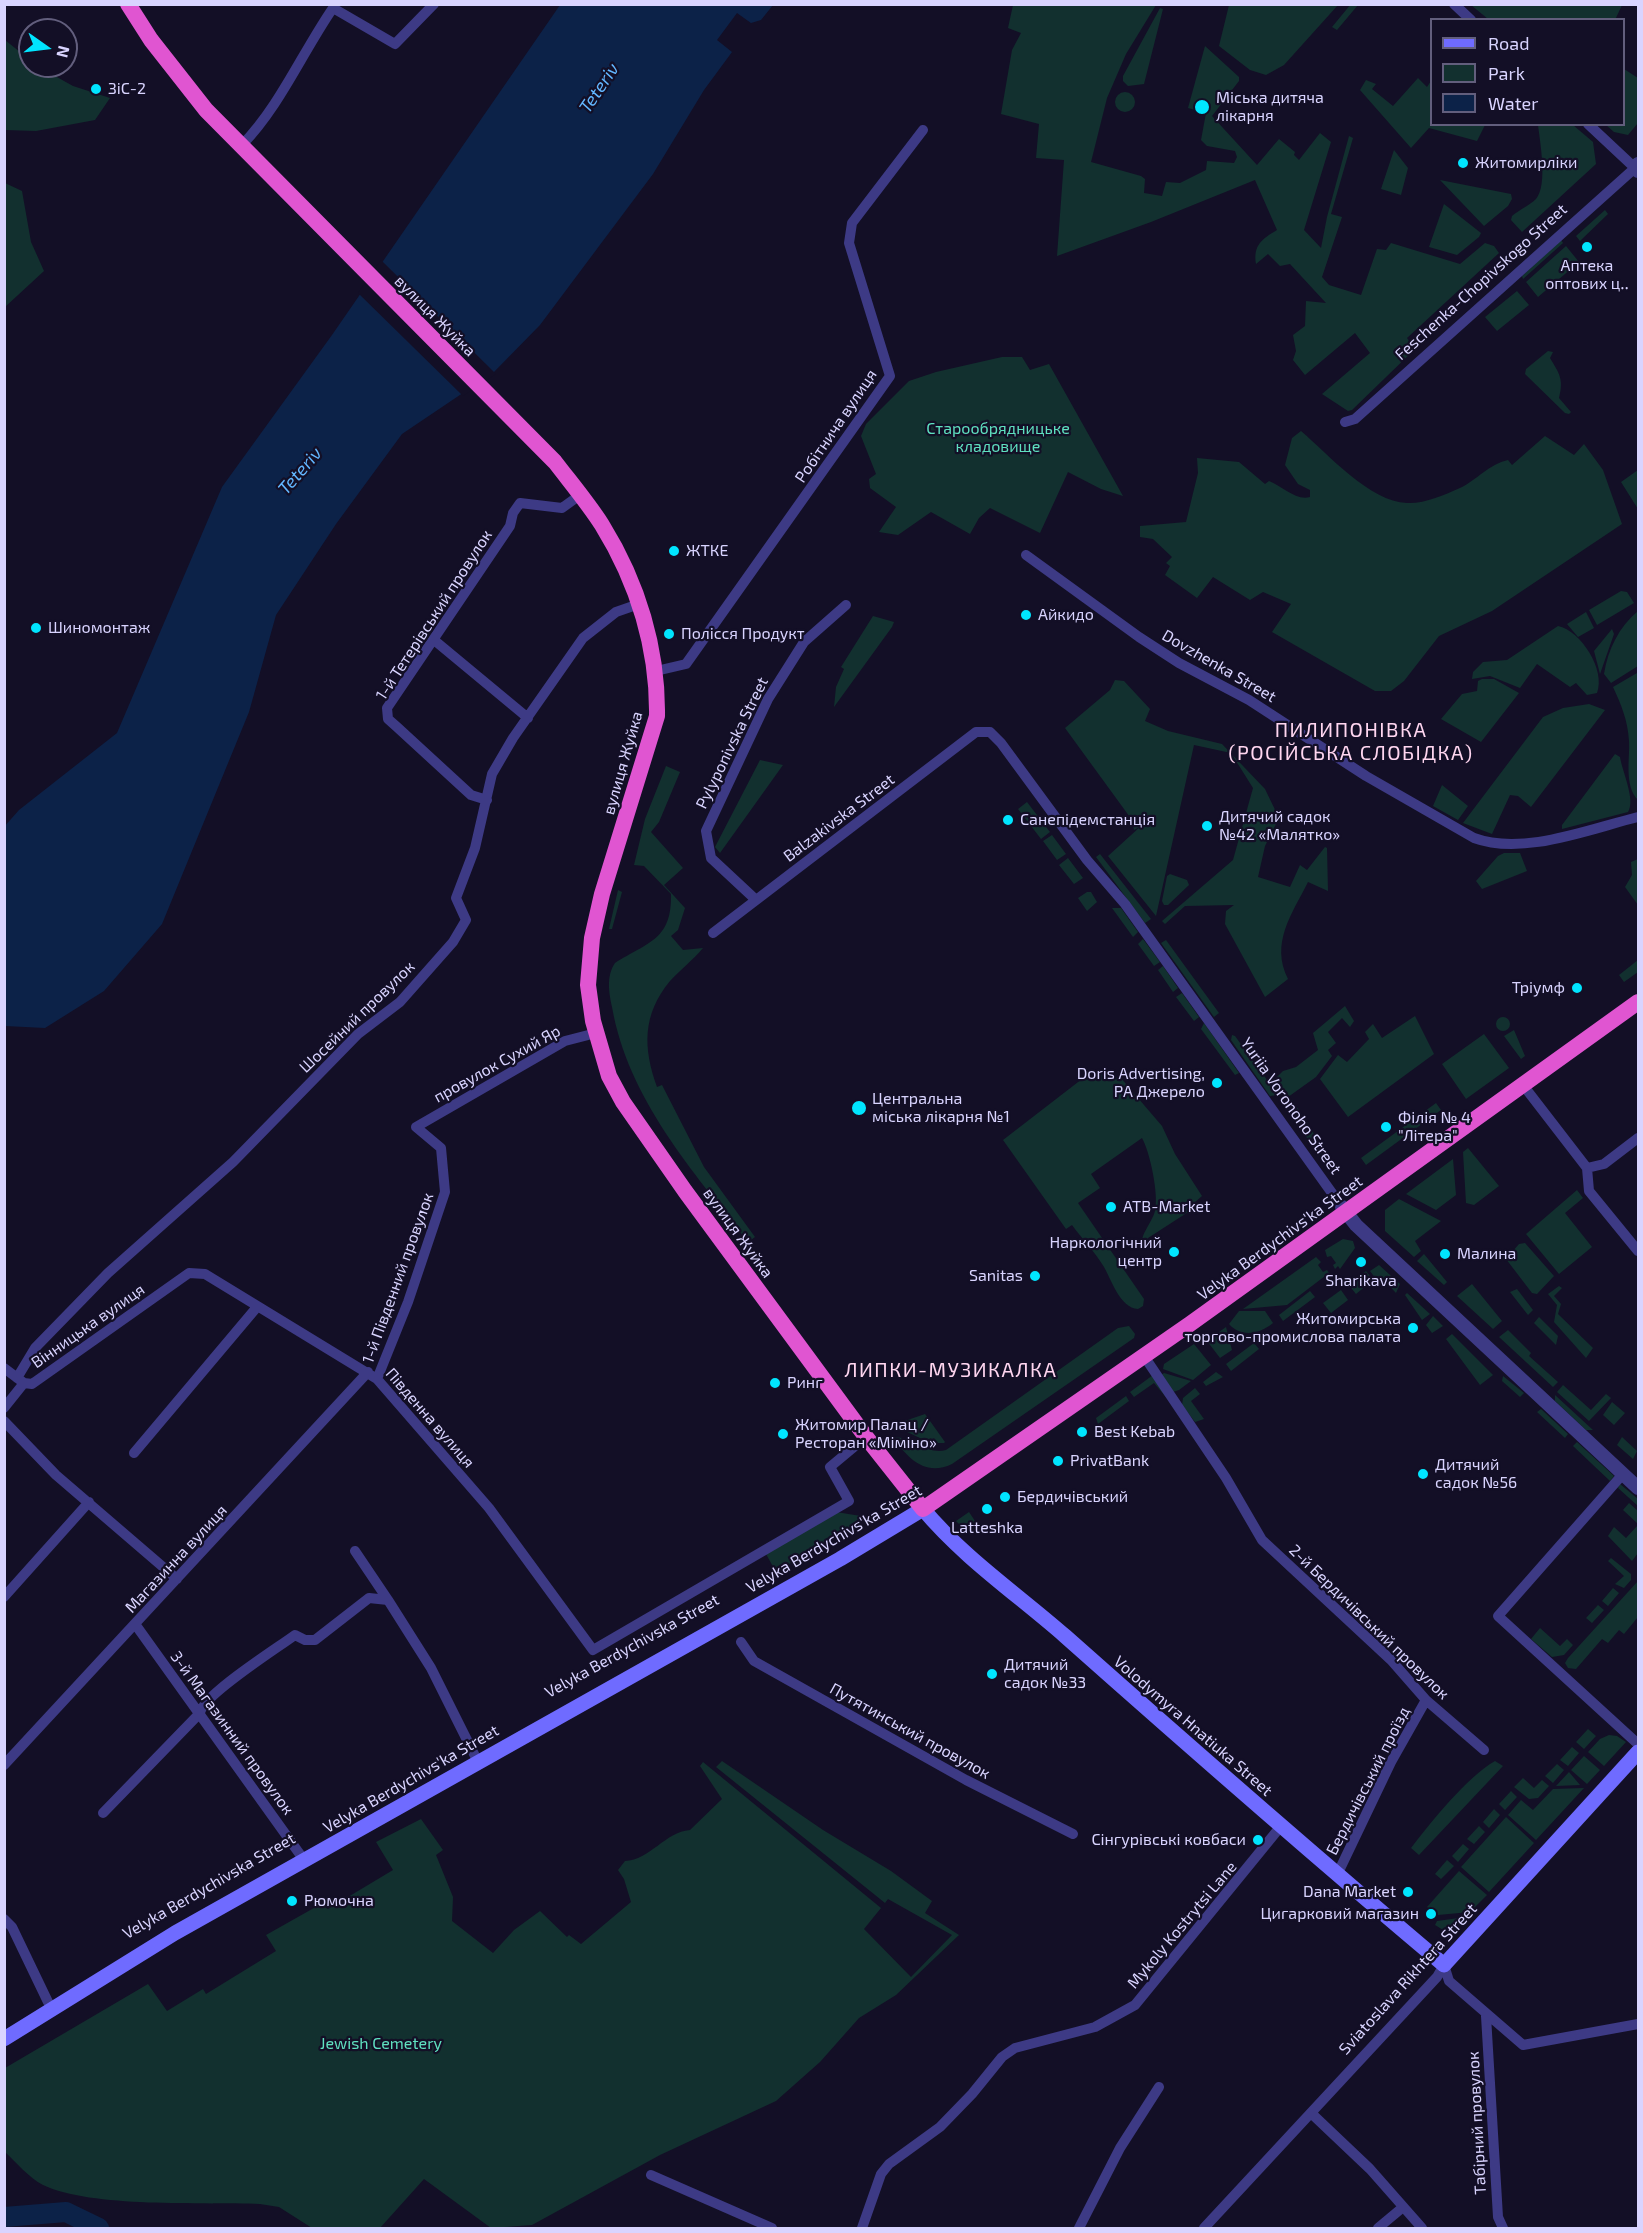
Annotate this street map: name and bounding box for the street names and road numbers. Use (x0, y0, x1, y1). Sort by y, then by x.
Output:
street label: Feschenka-Chopivskogo Street (1391, 200, 1571, 364)
street label: вулиця Жуйка (391, 272, 479, 360)
street label: Робітнича вулиця (791, 366, 881, 486)
street label: 1-й Тетерівський провулок (372, 526, 496, 704)
street label: Dovzhenka Street (1159, 626, 1279, 706)
street label: Pylyponivska Street (692, 674, 772, 812)
street label: вулиця Жуйка (599, 709, 647, 817)
street label: Balzakivska Street (780, 770, 898, 866)
street label: Шосейний провулок (295, 957, 419, 1077)
street label: провулок Сухий Яр (430, 1021, 564, 1107)
street label: Yuriia Voronoho Street (1237, 1034, 1345, 1178)
street label: Velyka Berdychivs'ka Street (1194, 1172, 1366, 1304)
street label: вулиця Жуйка (699, 1184, 777, 1282)
street label: 1-й Південний провулок (358, 1190, 438, 1366)
street label: Вінницька вулиця (28, 1280, 148, 1372)
street label: Південна вулиця (381, 1364, 479, 1472)
street label: Velyka Berdychivs'ka Street (743, 1481, 925, 1597)
street label: Магазинна вулиця (121, 1501, 231, 1617)
street label: 2-й Бердичівський провулок (1285, 1540, 1453, 1704)
street label: Velyka Berdychivska Street (542, 1590, 722, 1702)
street label: 3-й Магазинний провулок (166, 1647, 298, 1819)
street label: Volodymyra Hnatiuka Street (1110, 1652, 1276, 1800)
street label: Путятинський провулок (826, 1679, 994, 1783)
street label: Бердичівський проїзд (1322, 1704, 1414, 1858)
street label: Velyka Berdychivs'ka Street (320, 1721, 502, 1837)
street label: Velyka Berdychivska Street (119, 1829, 299, 1943)
street label: Mykoly Kostrytsi Lane (1123, 1858, 1241, 1992)
street label: Sviatoslava Rikhtera Street (1335, 1899, 1481, 2059)
street label: Табірний провулок (1464, 2051, 1490, 2195)

